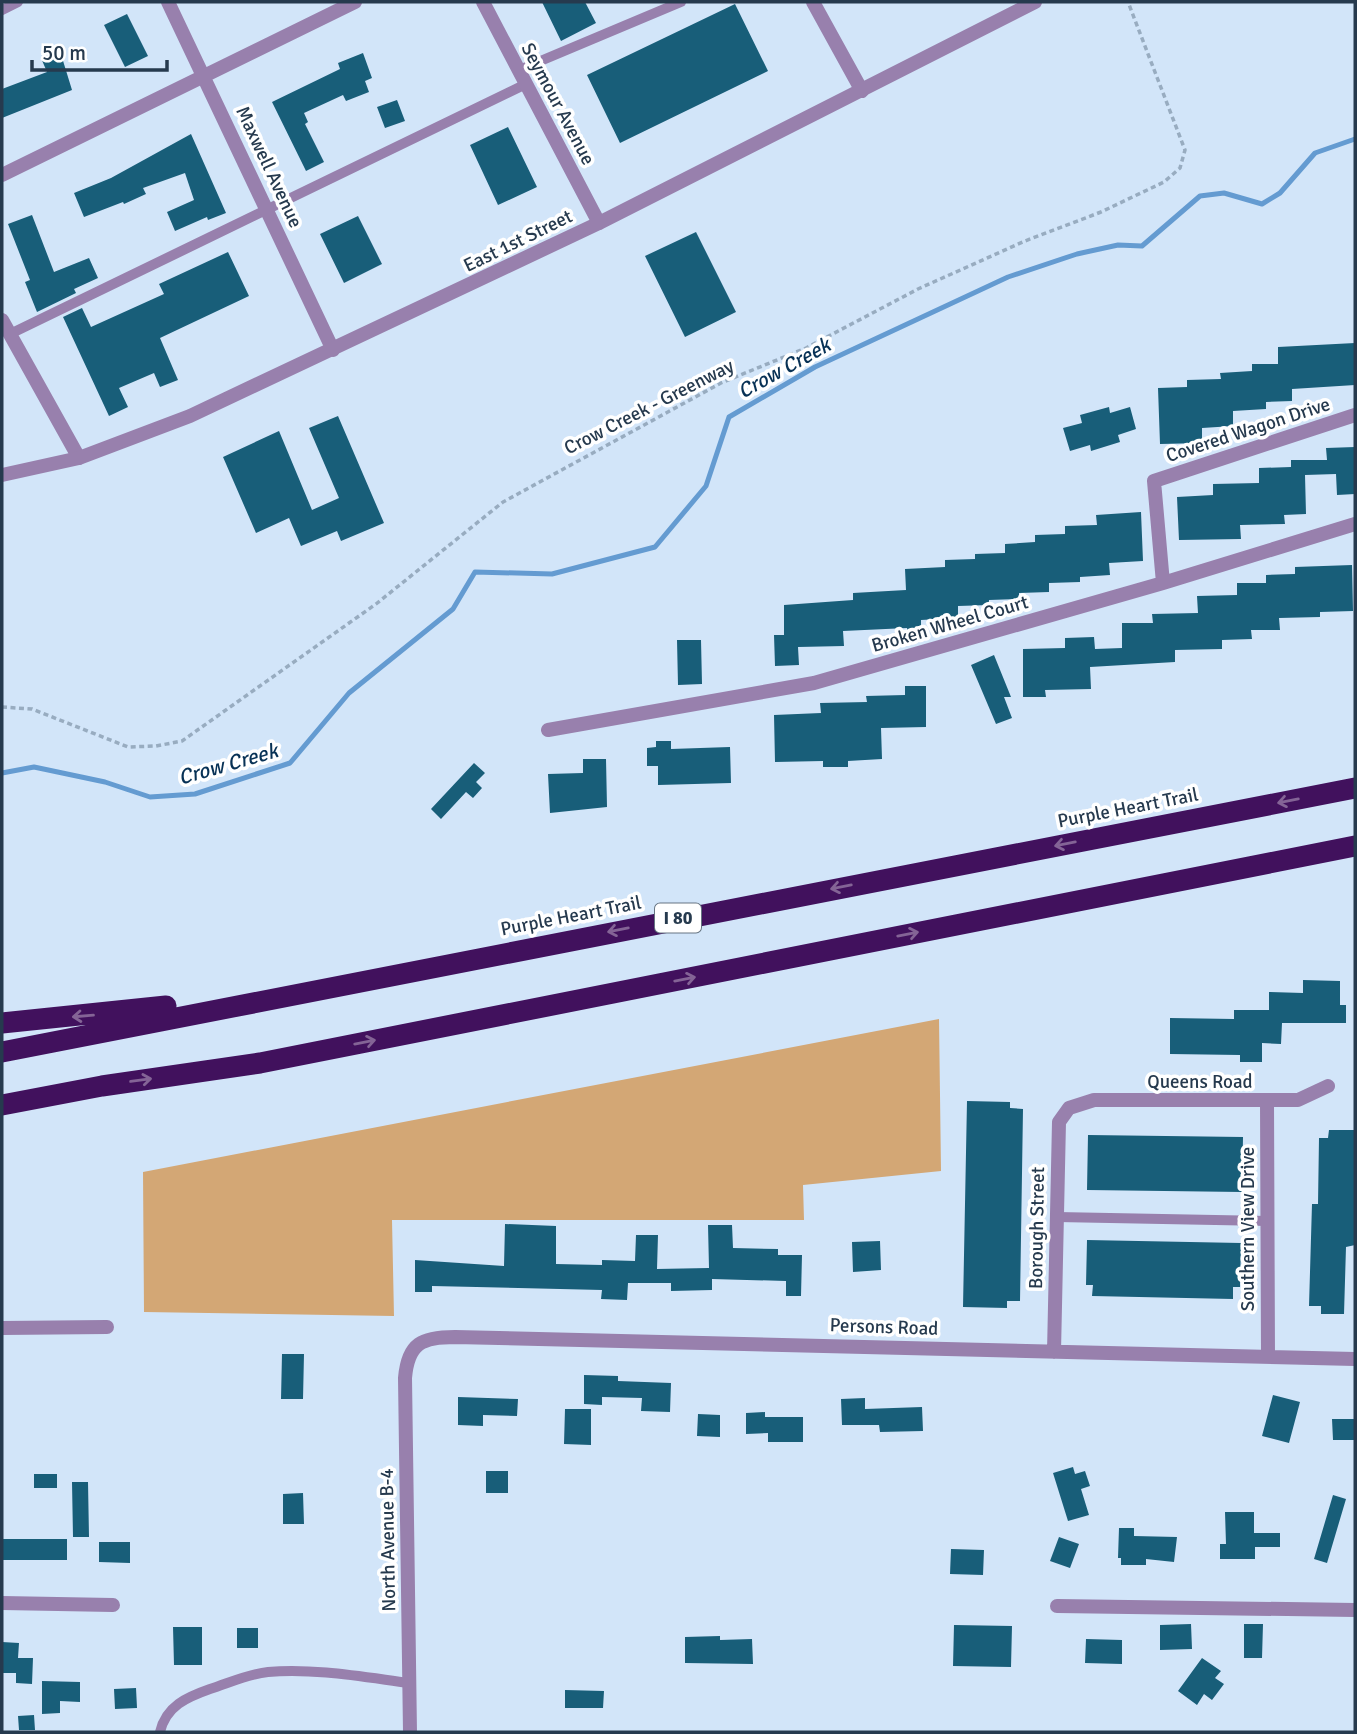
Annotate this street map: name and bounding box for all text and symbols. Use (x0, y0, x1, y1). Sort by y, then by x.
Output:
scale bar (32, 28, 166, 72)
street label: Seymour Avenue (516, 39, 600, 169)
text: 50 m (42, 40, 86, 66)
street label: Maxwell Avenue (230, 102, 308, 232)
street label: East 1st Street (460, 204, 577, 278)
water label: Crow Creek (733, 331, 837, 404)
street label: Crow Creek - Greenway (560, 354, 738, 460)
street label: Covered Wagon Drive (1163, 392, 1333, 468)
street label: Broken Wheel Court (869, 590, 1031, 658)
water label: Crow Creek (175, 737, 283, 791)
street label: Purple Heart Trail (1056, 783, 1200, 833)
one-way arrow (1277, 794, 1300, 808)
one-way arrow (1054, 837, 1077, 851)
one-way arrow (830, 880, 853, 894)
street label: Purple Heart Trail (499, 891, 643, 941)
road number: I 80 (655, 903, 701, 932)
one-way arrow (607, 923, 630, 937)
one-way arrow (896, 927, 919, 941)
one-way arrow (673, 971, 696, 985)
one-way arrow (73, 1010, 95, 1023)
one-way arrow (353, 1034, 376, 1048)
street label: Queens Road (1147, 1070, 1253, 1094)
one-way arrow (129, 1073, 152, 1086)
street label: Southern View Drive (1236, 1147, 1260, 1311)
street label: Borough Street (1024, 1166, 1050, 1289)
street label: Persons Road (829, 1313, 939, 1341)
street label: North Avenue B-4 (375, 1468, 401, 1612)

